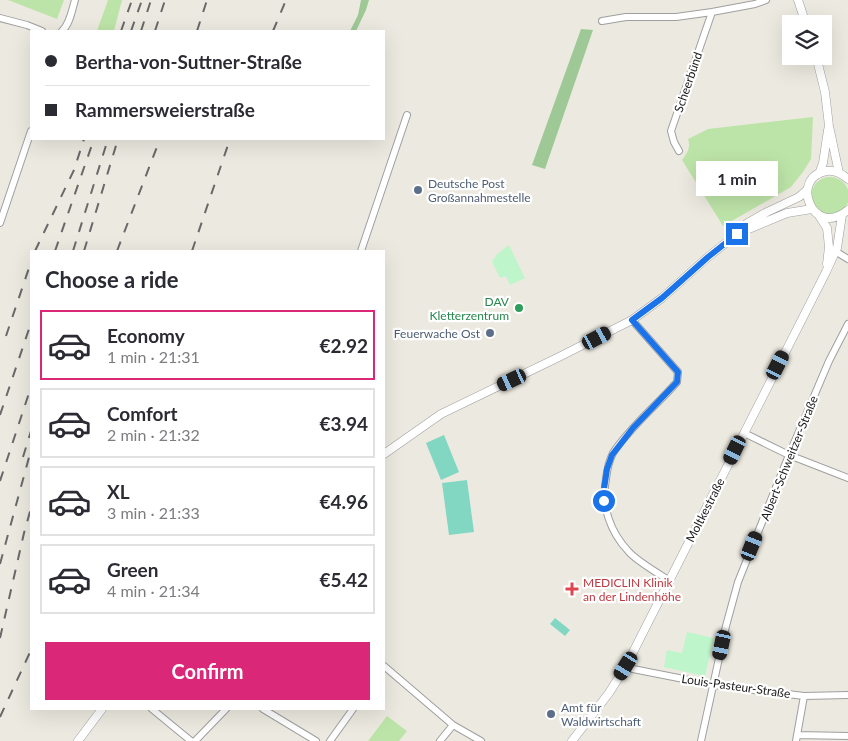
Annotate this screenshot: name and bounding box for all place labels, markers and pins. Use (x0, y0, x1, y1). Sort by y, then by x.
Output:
place label: Deutsche Post Großannahmestelle (428, 176, 531, 205)
marker: Deutsche Post Großannahmestelle (412, 184, 424, 196)
place label: DAV Kletterzentrum (430, 294, 510, 323)
marker: DAV Kletterzentrum (513, 302, 525, 314)
place label: Feuerwache Ost (394, 326, 481, 341)
marker: Feuerwache Ost (484, 327, 496, 339)
place label: MEDICLIN Klinik an der Lindenhöhe (583, 575, 681, 604)
marker: MEDICLIN Klinik an der Lindenhöhe (565, 582, 579, 596)
place label: Amt für Waldwirtschaft (561, 700, 642, 729)
marker: Amt für Waldwirtschaft (545, 708, 557, 720)

